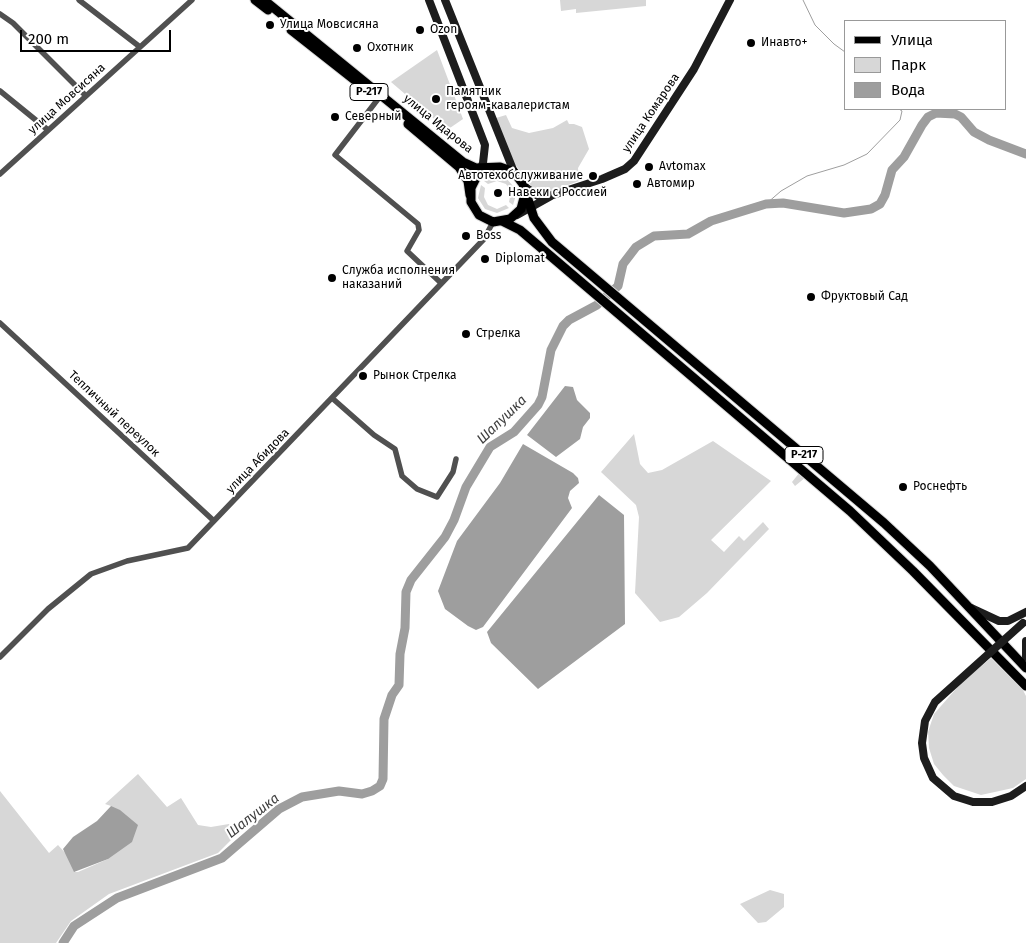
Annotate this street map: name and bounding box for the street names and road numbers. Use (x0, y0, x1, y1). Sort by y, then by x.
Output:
street label: улица Мовсисяна (26, 61, 108, 137)
street label: улица Комарова (619, 71, 683, 155)
road number: Р-217 (350, 84, 388, 100)
street label: улица Идарова (400, 92, 476, 156)
street label: Тепличный переулок (65, 368, 163, 460)
street label: улица Абидова (223, 426, 293, 496)
road number: Р-217 (785, 446, 823, 464)

